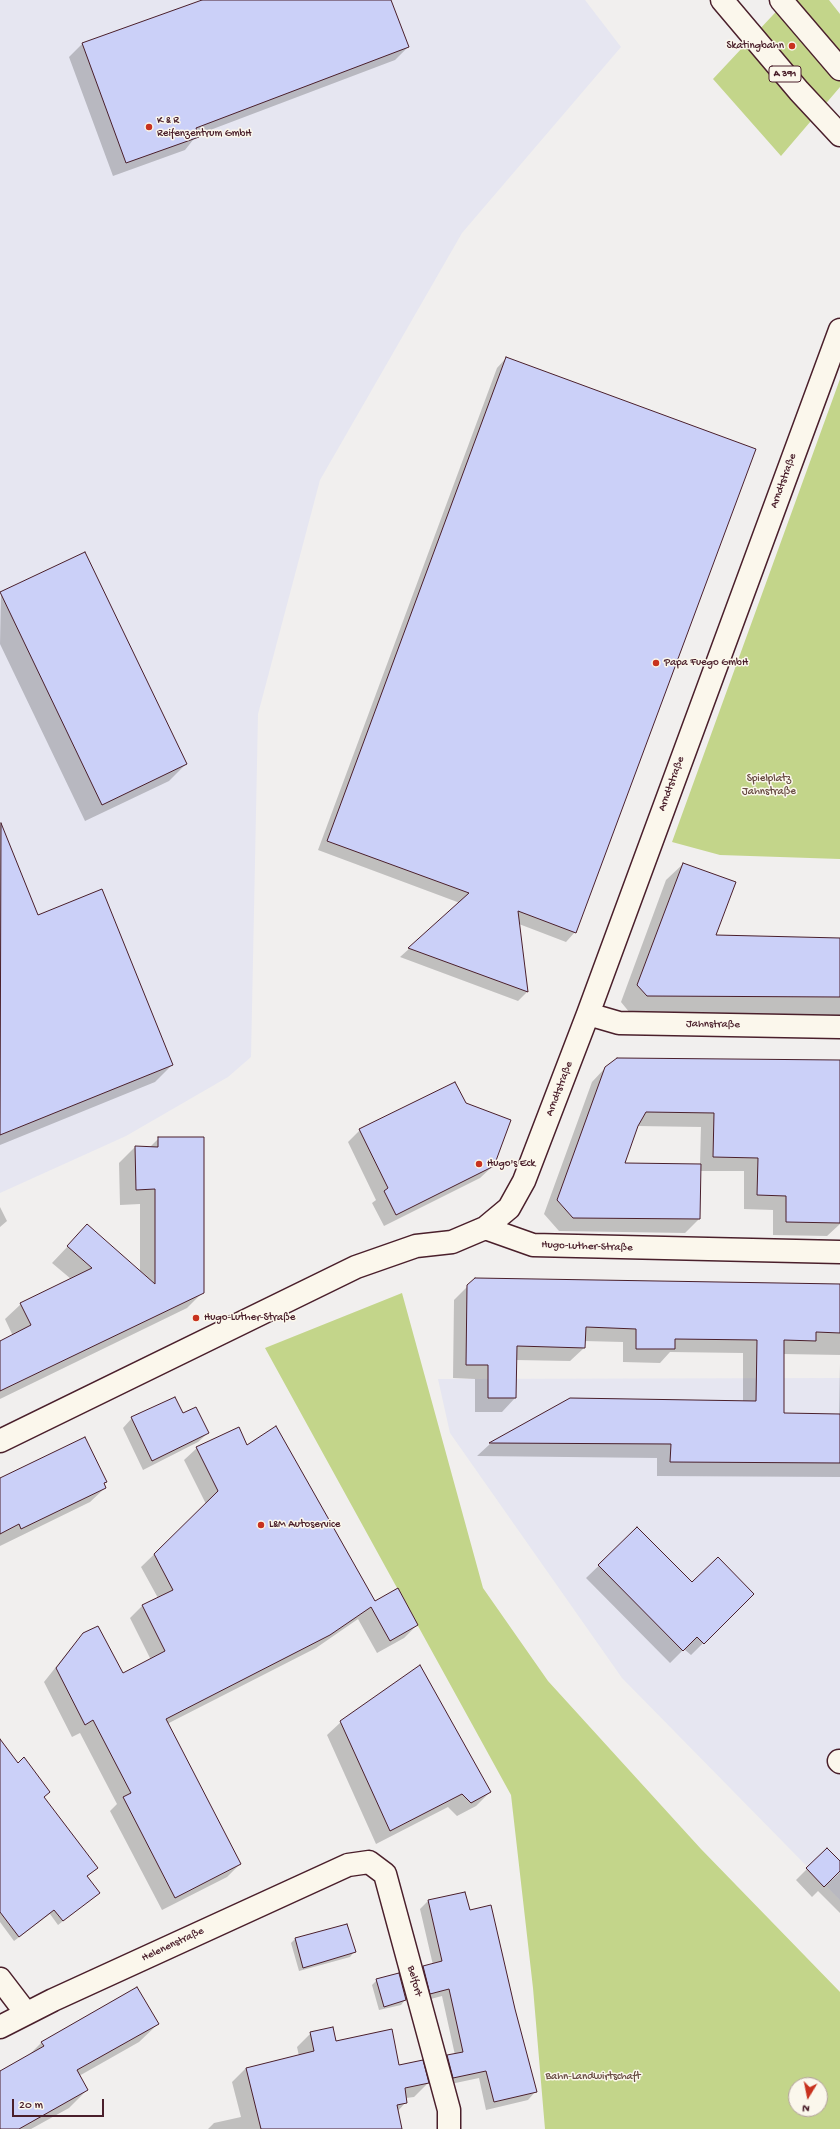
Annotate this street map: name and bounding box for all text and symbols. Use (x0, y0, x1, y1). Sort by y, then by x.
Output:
place label: Skatingbahn (726, 39, 784, 53)
marker: Skatingbahn (787, 41, 797, 51)
road number: A 391 (769, 66, 801, 82)
place label: K & R Reifenzentrum GmbH (157, 114, 252, 140)
marker: K & R Reifenzentrum GmbH (144, 122, 154, 132)
street label: Arndtstraße (768, 452, 800, 510)
place label: Papa Fuego GmbH (664, 656, 748, 670)
marker: Papa Fuego GmbH (651, 658, 661, 668)
street label: Arndtstraße (656, 755, 688, 813)
park label: Spielplatz Jahnstraße (742, 772, 796, 798)
street label: Jahnstraße (686, 1018, 740, 1032)
street label: Arndtstraße (544, 1060, 576, 1118)
place label: Hugo's Eck (487, 1157, 535, 1171)
marker: Hugo's Eck (474, 1159, 484, 1169)
street label: Hugo-Luther-Straße (541, 1239, 633, 1255)
place label: Hugo-Luther-Straße (204, 1311, 295, 1325)
marker: Hugo-Luther-Straße (191, 1313, 201, 1323)
place label: L&M Autoservice (269, 1518, 340, 1532)
marker: L&M Autoservice (256, 1520, 266, 1530)
street label: Helenenstraße (140, 1925, 206, 1965)
street label: Belfort (404, 1964, 424, 1998)
park label: Bahn-Landwirtschaft (545, 2070, 641, 2084)
north arrow (788, 2077, 828, 2117)
scale bar (14, 2091, 106, 2117)
text: 20 m (19, 2099, 43, 2113)
text: N (802, 2101, 811, 2114)

